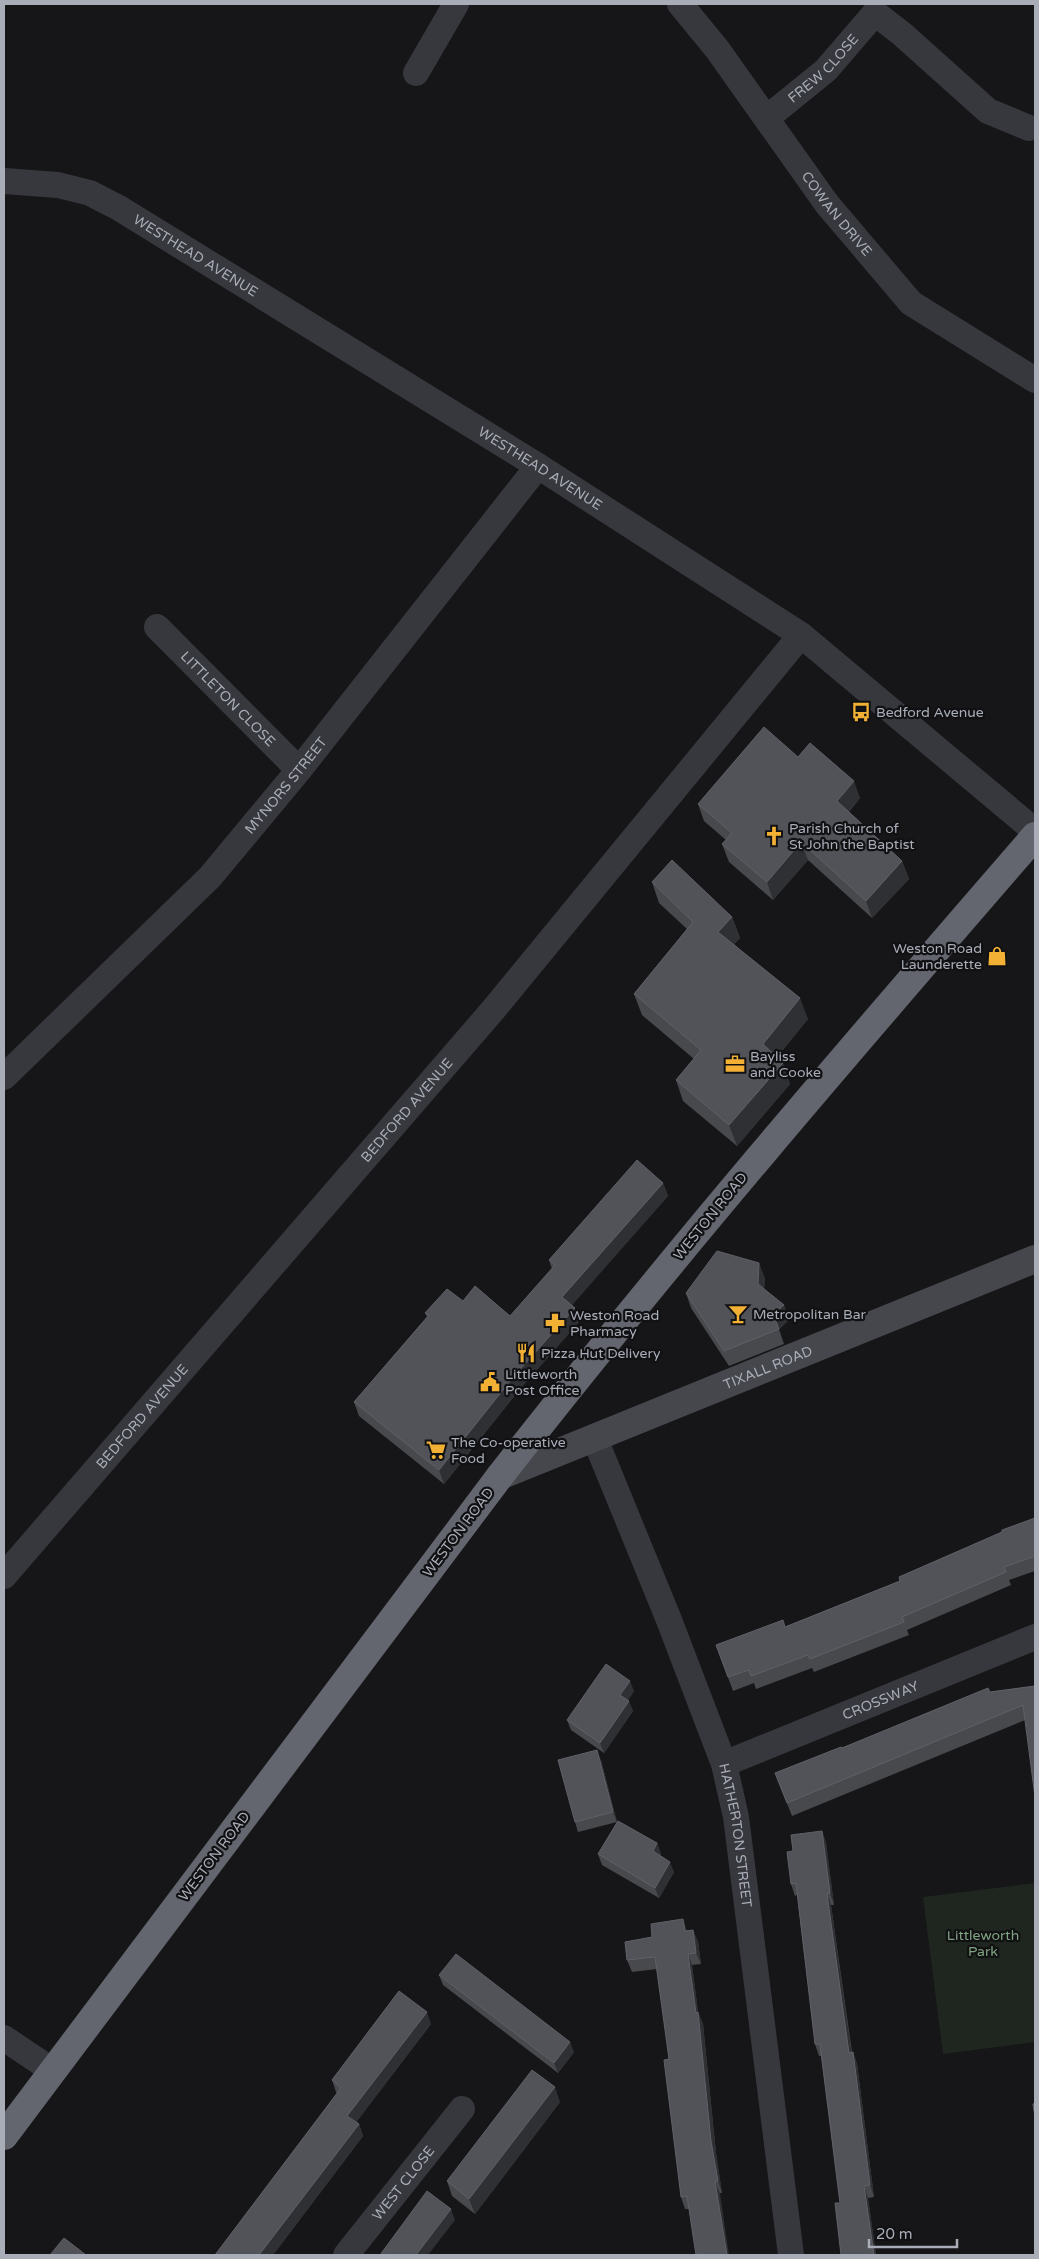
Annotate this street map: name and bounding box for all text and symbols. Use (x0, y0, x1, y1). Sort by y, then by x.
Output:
street label: FREW CLOSE (784, 31, 862, 107)
street label: COWAN DRIVE (798, 168, 875, 260)
street label: WESTHEAD AVENUE (130, 211, 261, 301)
street label: WESTHEAD AVENUE (475, 423, 605, 514)
street label: LITTLETON CLOSE (177, 648, 279, 750)
bus stop icon: Bedford Avenue (850, 701, 872, 723)
place label: Bedford Avenue (876, 704, 984, 721)
street label: MYNORS STREET (241, 733, 331, 838)
place label: Parish Church of St John the Baptist (789, 820, 915, 853)
church icon: Parish Church of St John the Baptist (763, 825, 785, 847)
place label: Weston Road Launderette (893, 940, 982, 973)
shop icon: Weston Road Launderette (986, 945, 1008, 967)
place label: Bayliss and Cooke (750, 1048, 821, 1081)
office icon: Bayliss and Cooke (724, 1053, 746, 1075)
street label: BEDFORD AVENUE (357, 1055, 457, 1166)
street label: WESTON ROAD (670, 1169, 751, 1264)
bar icon: Metropolitan Bar (727, 1303, 749, 1325)
place label: Metropolitan Bar (753, 1306, 867, 1323)
place label: Weston Road Pharmacy (570, 1307, 659, 1340)
pharmacy icon: Weston Road Pharmacy (544, 1312, 566, 1334)
restaurant icon: Pizza Hut Delivery (515, 1342, 537, 1364)
street label: TIXALL ROAD (721, 1342, 815, 1394)
place label: Pizza Hut Delivery (541, 1345, 661, 1362)
street label: BEDFORD AVENUE (93, 1361, 192, 1472)
place label: Littleworth Post Office (505, 1366, 580, 1399)
public building icon: Littleworth Post Office (479, 1371, 501, 1393)
place label: The Co-operative Food (451, 1434, 566, 1467)
supermarket icon: The Co-operative Food (425, 1439, 447, 1461)
street label: WESTON ROAD (419, 1484, 498, 1580)
street label: CROSSWAY (840, 1677, 921, 1724)
street label: HATHERTON STREET (715, 1762, 755, 1909)
street label: WESTON ROAD (175, 1808, 254, 1904)
park label: Littleworth Park (947, 1927, 1019, 1960)
street label: WEST CLOSE (369, 2143, 438, 2224)
scale bar (869, 2216, 956, 2248)
text: 20 m (876, 2225, 913, 2243)

